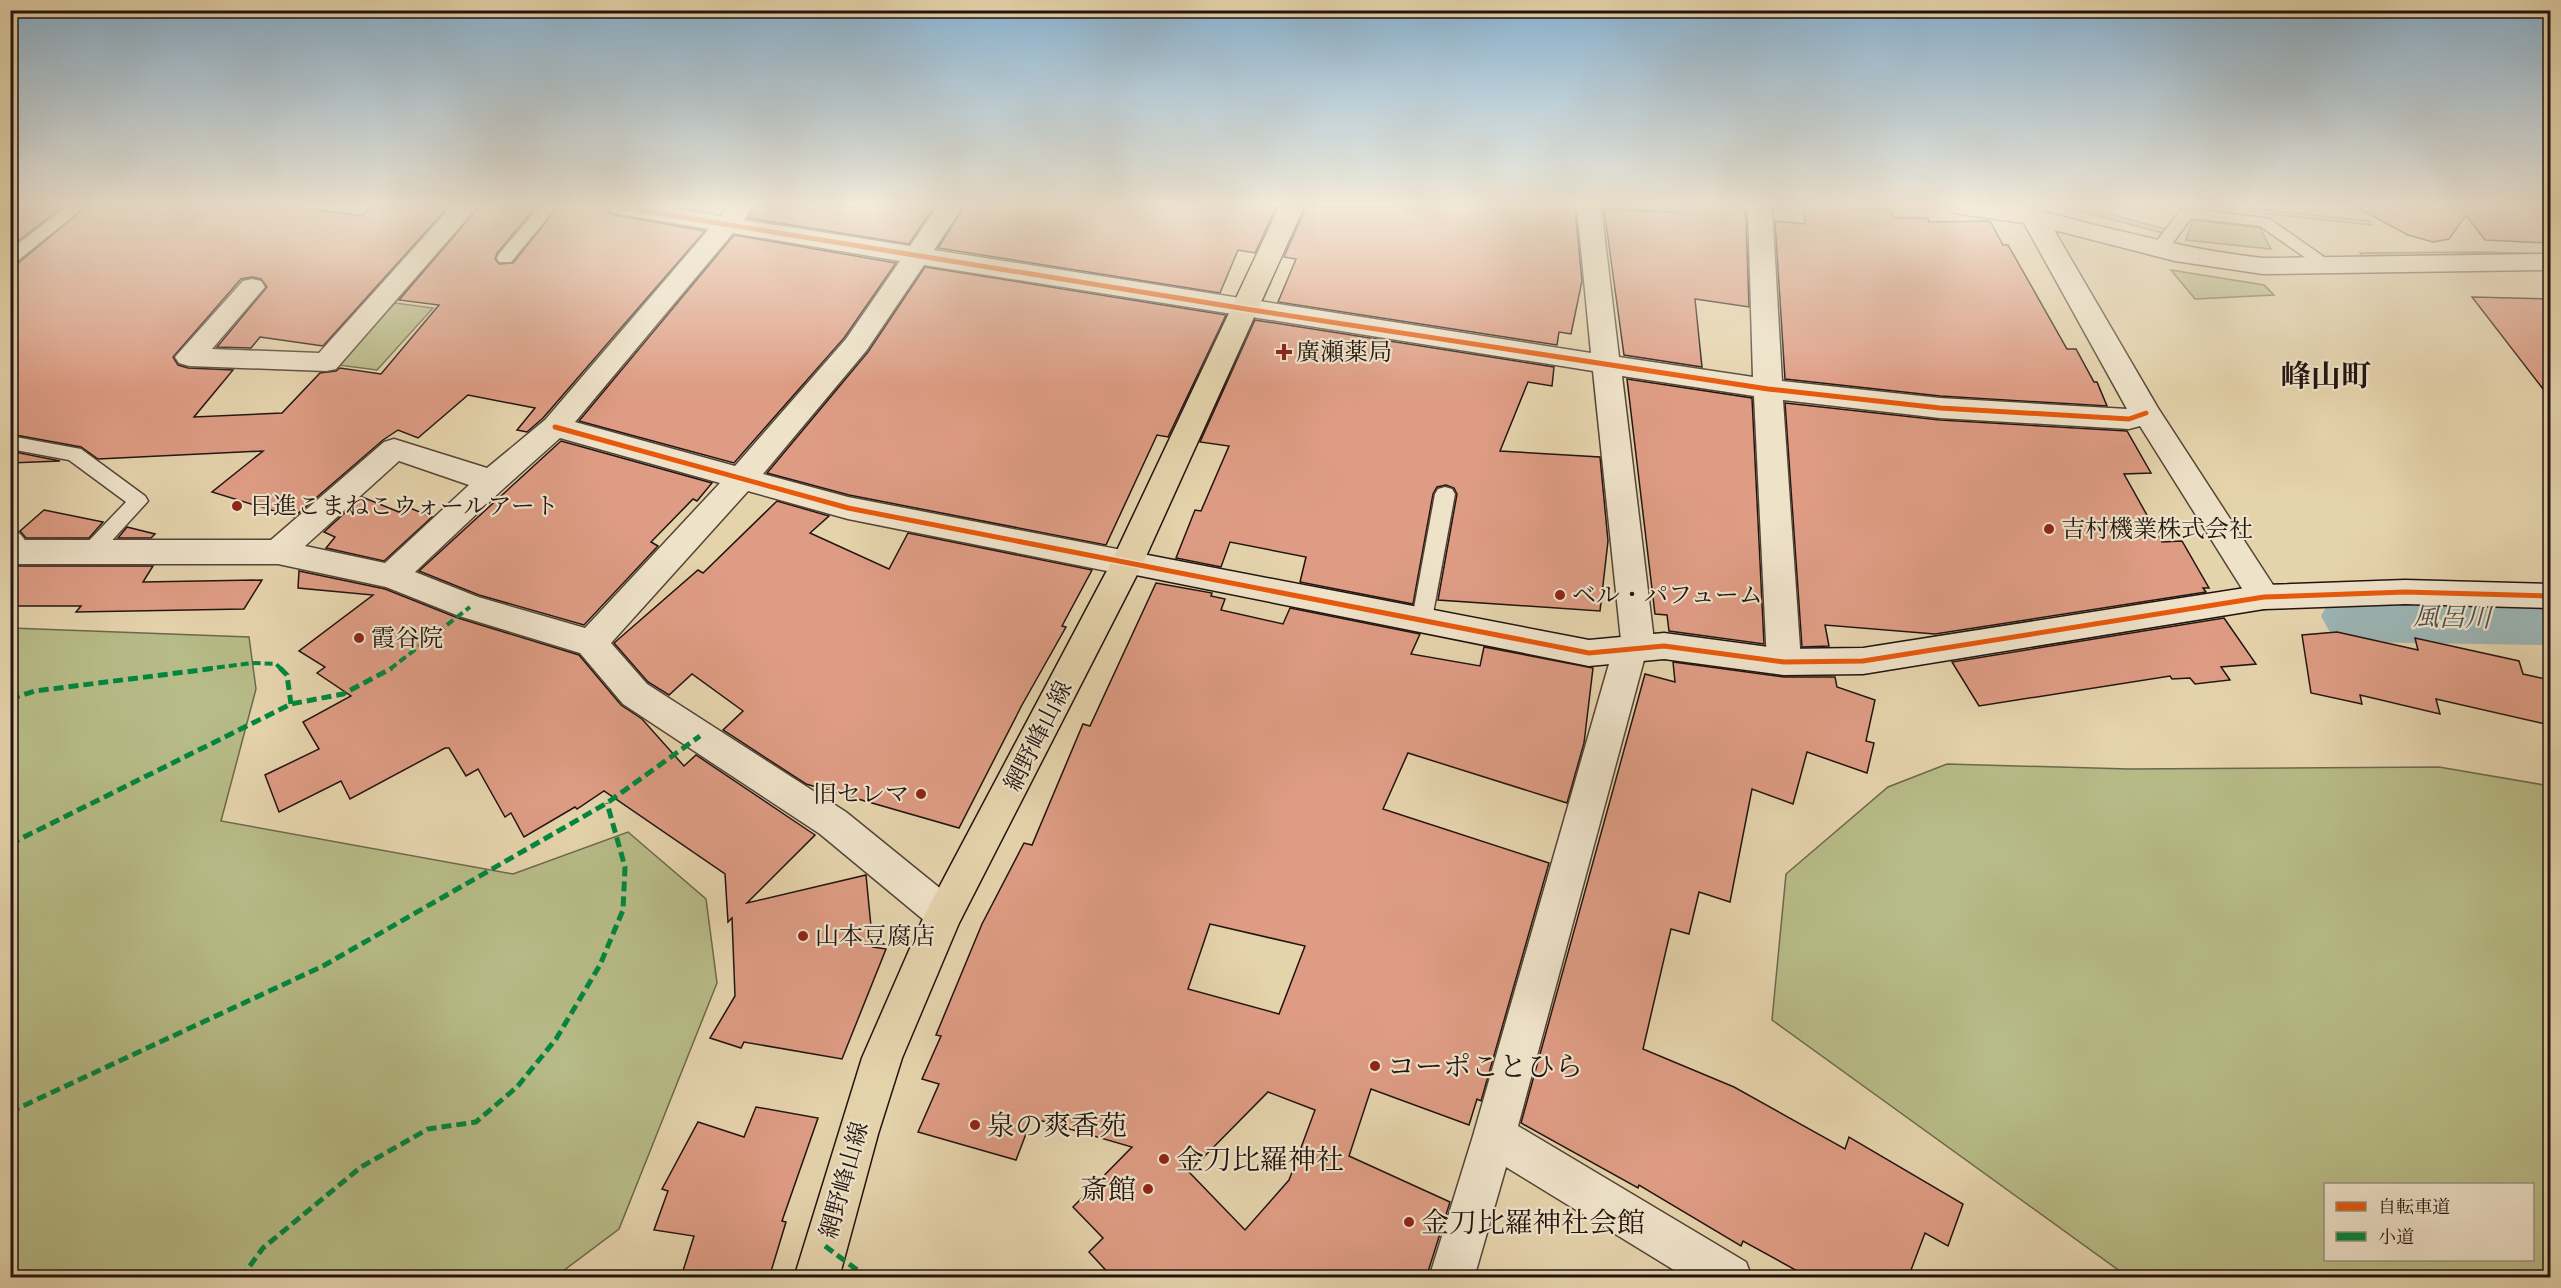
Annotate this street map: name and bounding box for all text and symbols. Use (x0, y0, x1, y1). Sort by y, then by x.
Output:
place label: 廣瀬薬局 (1296, 337, 1392, 367)
marker: 廣瀬薬局 (1277, 345, 1291, 359)
district label: 峰山町 (2281, 358, 2371, 394)
place label: 日進こまねこウォールアート (249, 491, 559, 521)
marker: 日進こまねこウォールアート (230, 499, 244, 513)
place label: 吉村機業株式会社 (2061, 514, 2253, 544)
marker: 吉村機業株式会社 (2042, 522, 2056, 536)
place label: ベル・パフューム (1572, 580, 1763, 610)
marker: ベル・パフューム (1553, 588, 1567, 602)
water label: 風呂川 (2413, 600, 2494, 634)
place label: 霞谷院 (371, 623, 443, 653)
marker: 霞谷院 (352, 631, 366, 645)
street label: 網野峰山線 (997, 676, 1079, 796)
place label: 旧セレマ (813, 779, 909, 809)
marker: 旧セレマ (914, 787, 928, 801)
place label: 山本豆腐店 (815, 921, 935, 951)
marker: 山本豆腐店 (796, 929, 810, 943)
place label: コーポことひら (1387, 1049, 1583, 1084)
marker: コーポことひら (1368, 1059, 1382, 1073)
place label: 泉の爽香苑 (987, 1108, 1127, 1143)
street label: 網野峰山線 (813, 1118, 875, 1242)
marker: 泉の爽香苑 (968, 1118, 982, 1132)
place label: 金刀比羅神社 (1176, 1142, 1344, 1177)
marker: 金刀比羅神社 (1157, 1152, 1171, 1166)
place label: 斎館 (1080, 1172, 1136, 1207)
marker: 斎館 (1141, 1182, 1155, 1196)
legend (2324, 1183, 2534, 1261)
text: 自転車道 (2378, 1196, 2450, 1218)
place label: 金刀比羅神社会館 (1421, 1205, 1645, 1240)
marker: 金刀比羅神社会館 (1402, 1215, 1416, 1229)
text: 小道 (2378, 1226, 2414, 1248)

